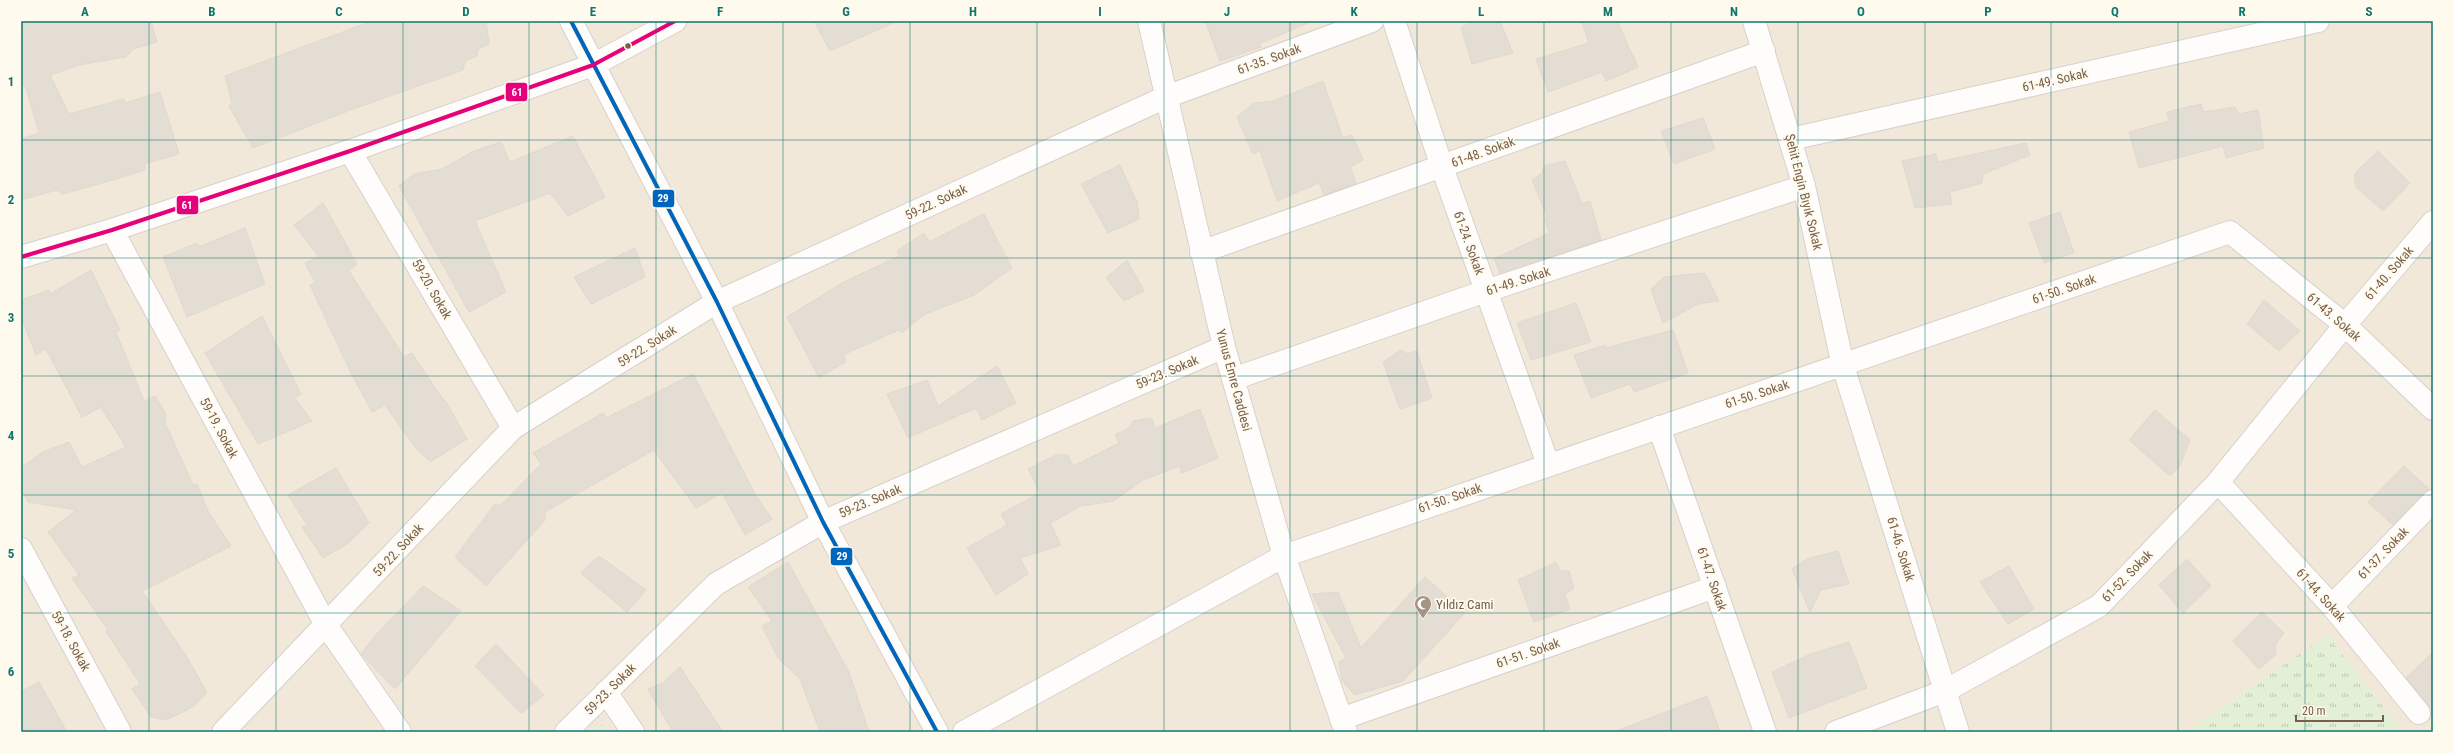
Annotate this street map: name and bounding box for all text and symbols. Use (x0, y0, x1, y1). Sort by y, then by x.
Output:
text: A (81, 4, 89, 19)
text: B (208, 4, 216, 19)
text: C (335, 4, 343, 19)
text: D (462, 4, 470, 19)
text: E (590, 4, 597, 19)
text: F (717, 4, 723, 19)
text: G (842, 4, 850, 19)
text: H (969, 4, 977, 19)
text: I (1098, 4, 1102, 19)
text: J (1224, 4, 1230, 19)
text: K (1350, 4, 1358, 19)
text: L (1478, 4, 1484, 19)
text: M (1603, 4, 1613, 19)
text: N (1730, 4, 1738, 19)
text: O (1857, 4, 1865, 19)
text: P (1984, 4, 1992, 19)
text: Q (2111, 4, 2119, 19)
text: R (2238, 4, 2246, 19)
text: S (2365, 4, 2373, 19)
unlabelled marker (623, 41, 633, 51)
street label: 61-35. Sokak (1235, 41, 1303, 77)
street label: 61-49. Sokak (2021, 65, 2089, 95)
text: 1 (8, 74, 14, 89)
line badge: 61 (505, 82, 528, 102)
text: 61 (511, 86, 523, 99)
street label: Şehit Engin Bıyık Sokak (1782, 132, 1826, 252)
street label: 61-48. Sokak (1449, 134, 1517, 170)
street label: 59-22. Sokak (903, 181, 969, 223)
line badge: 29 (652, 189, 675, 208)
text: 2 (8, 192, 15, 207)
text: 29 (657, 192, 669, 205)
line badge: 61 (176, 195, 199, 215)
text: 61 (181, 199, 193, 212)
street label: 61-24. Sokak (1451, 209, 1487, 277)
street label: 61-40. Sokak (2362, 243, 2417, 303)
street label: 59-20. Sokak (409, 256, 455, 322)
street label: 61-49. Sokak (1484, 264, 1552, 298)
street label: 61-50. Sokak (2030, 271, 2098, 307)
street label: 61-43. Sokak (2304, 290, 2364, 345)
text: 3 (8, 310, 14, 325)
street label: 59-22. Sokak (615, 322, 679, 370)
street label: Yunus Emre Caddesi (1213, 327, 1255, 433)
street label: 59-23. Sokak (1133, 352, 1201, 392)
street label: 61-50. Sokak (1723, 377, 1791, 411)
street label: 59-19. Sokak (197, 395, 241, 461)
text: 4 (8, 428, 15, 443)
street label: 61-50. Sokak (1416, 480, 1484, 516)
street label: 59-23. Sokak (836, 481, 904, 521)
street label: 61-46. Sokak (1884, 515, 1918, 583)
street label: 59-22. Sokak (370, 520, 426, 579)
street label: 61-37. Sokak (2354, 524, 2412, 582)
street label: 61-47. Sokak (1694, 545, 1730, 613)
text: 5 (8, 546, 15, 561)
line badge: 29 (830, 547, 853, 566)
street label: 61-52. Sokak (2098, 547, 2156, 605)
text: 29 (836, 550, 848, 563)
street label: 61-44. Sokak (2293, 565, 2349, 625)
mosque icon: Yıldız Cami (1413, 594, 1433, 619)
place label: Yıldız Cami (1436, 597, 1493, 612)
street label: 59-18. Sokak (48, 608, 94, 674)
street label: 61-51. Sokak (1494, 635, 1562, 671)
street label: 59-23. Sokak (581, 660, 639, 718)
text: 6 (8, 664, 15, 679)
scale bar (2296, 697, 2383, 723)
text: 20 m (2302, 704, 2326, 718)

